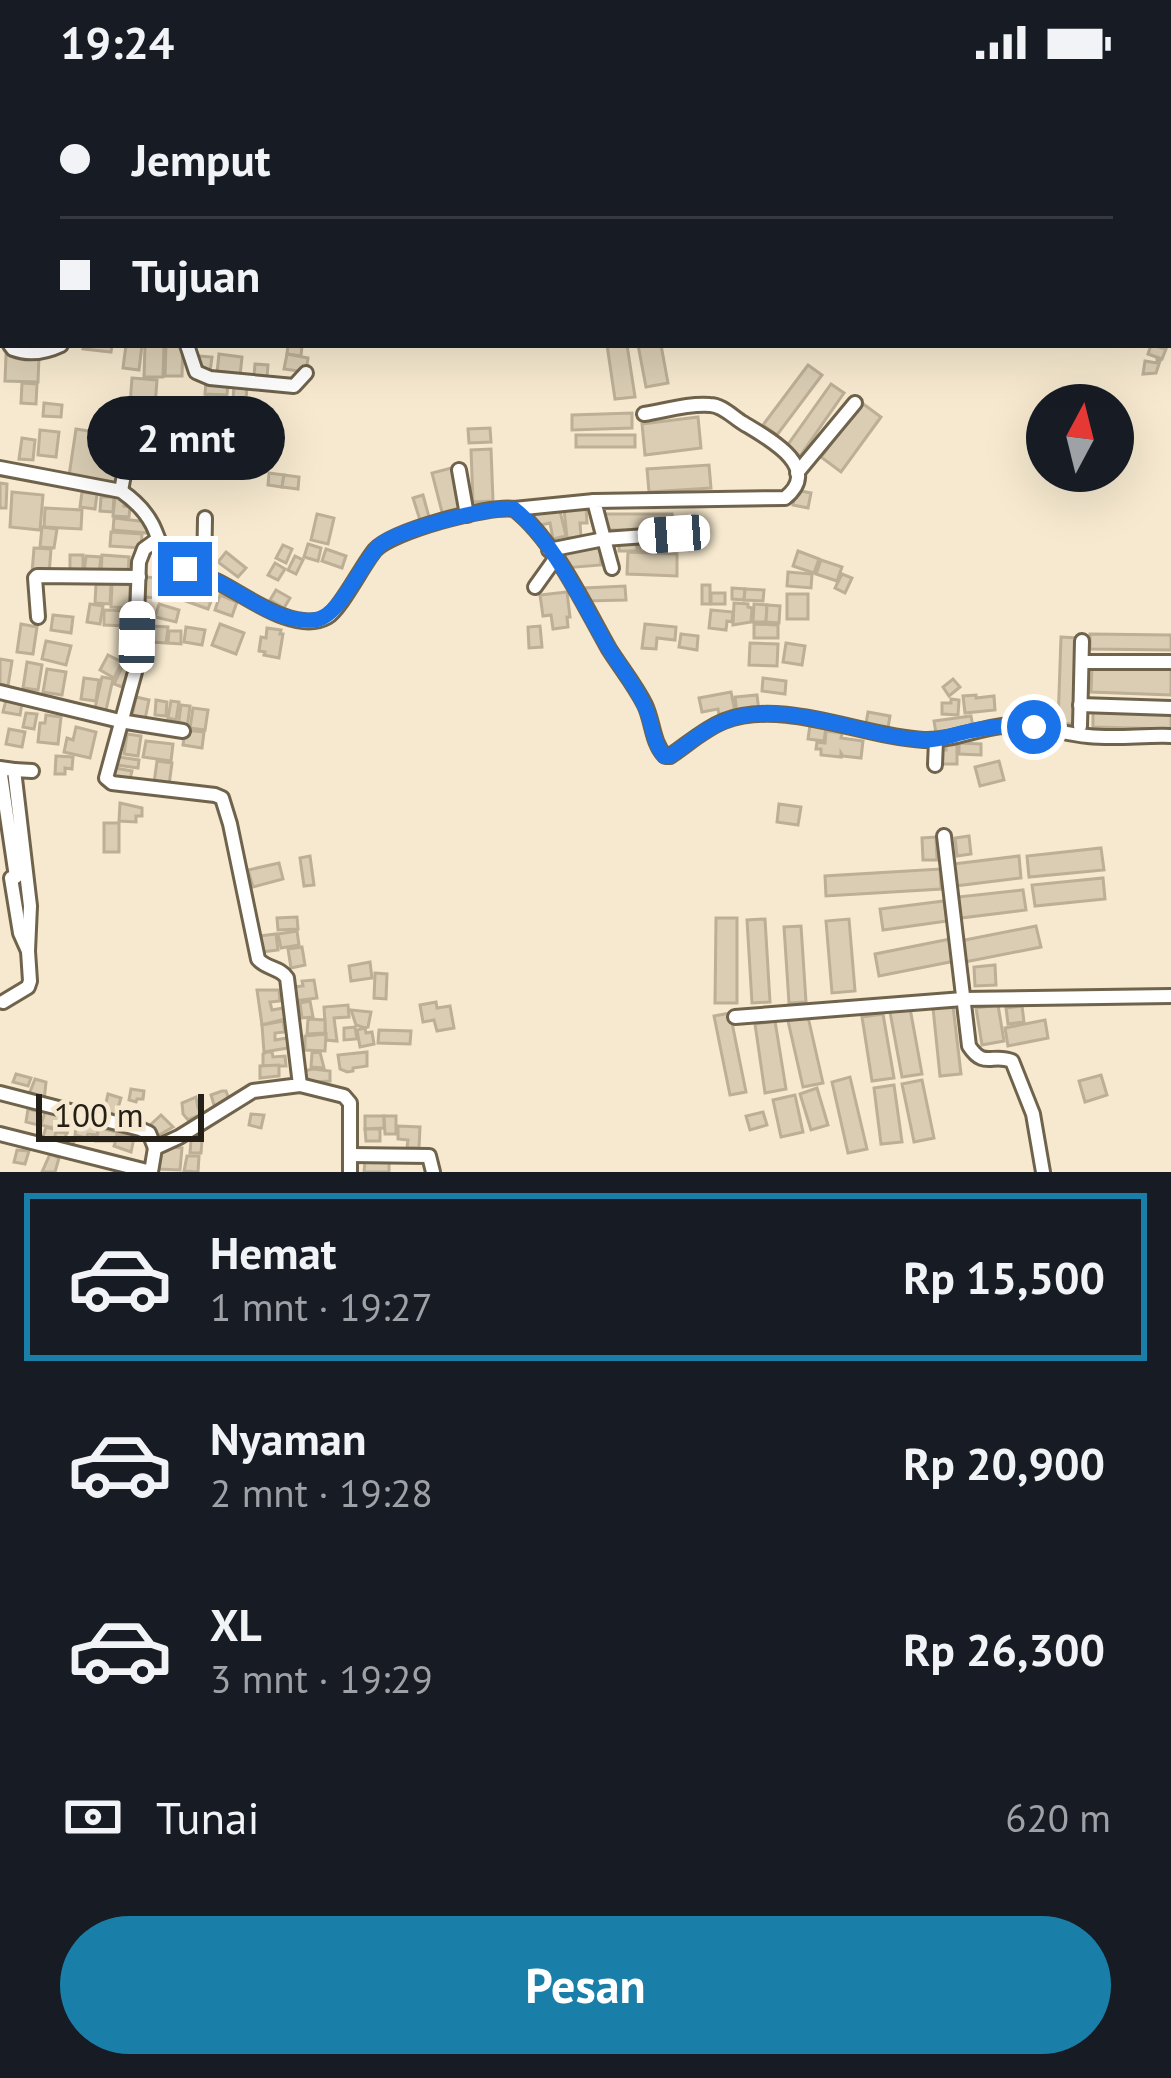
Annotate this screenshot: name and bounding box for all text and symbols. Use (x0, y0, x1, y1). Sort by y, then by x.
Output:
text: 19:24 (60, 13, 174, 71)
text: Jemput (132, 130, 270, 188)
text: Tujuan (132, 246, 260, 304)
north arrow (1026, 384, 1134, 492)
map controls (1026, 384, 1134, 492)
callout: 2 mnt (86, 395, 284, 479)
text: 2 mnt (137, 412, 235, 463)
car (637, 514, 711, 554)
route end (158, 542, 212, 596)
car (118, 601, 156, 673)
route start (1007, 700, 1061, 754)
scale bar (36, 1088, 204, 1141)
text: 100 m (54, 1093, 144, 1136)
icon: car (66, 1223, 174, 1331)
text: Hemat (210, 1223, 336, 1281)
text: Rp 15,500 (903, 1248, 1105, 1306)
text: 1 mnt · 19:27 (210, 1281, 433, 1332)
icon: car (66, 1409, 174, 1517)
text: Nyaman (210, 1409, 366, 1467)
text: Rp 20,900 (903, 1434, 1105, 1492)
text: 2 mnt · 19:28 (210, 1467, 433, 1518)
icon: car (66, 1595, 174, 1703)
text: XL (210, 1595, 262, 1653)
text: Rp 26,300 (903, 1620, 1105, 1678)
text: 3 mnt · 19:29 (210, 1653, 433, 1704)
icon: cash (60, 1784, 126, 1850)
text: Tunai (156, 1788, 260, 1846)
text: 620 m (1005, 1792, 1111, 1843)
button: Pesan (60, 1916, 1111, 2054)

